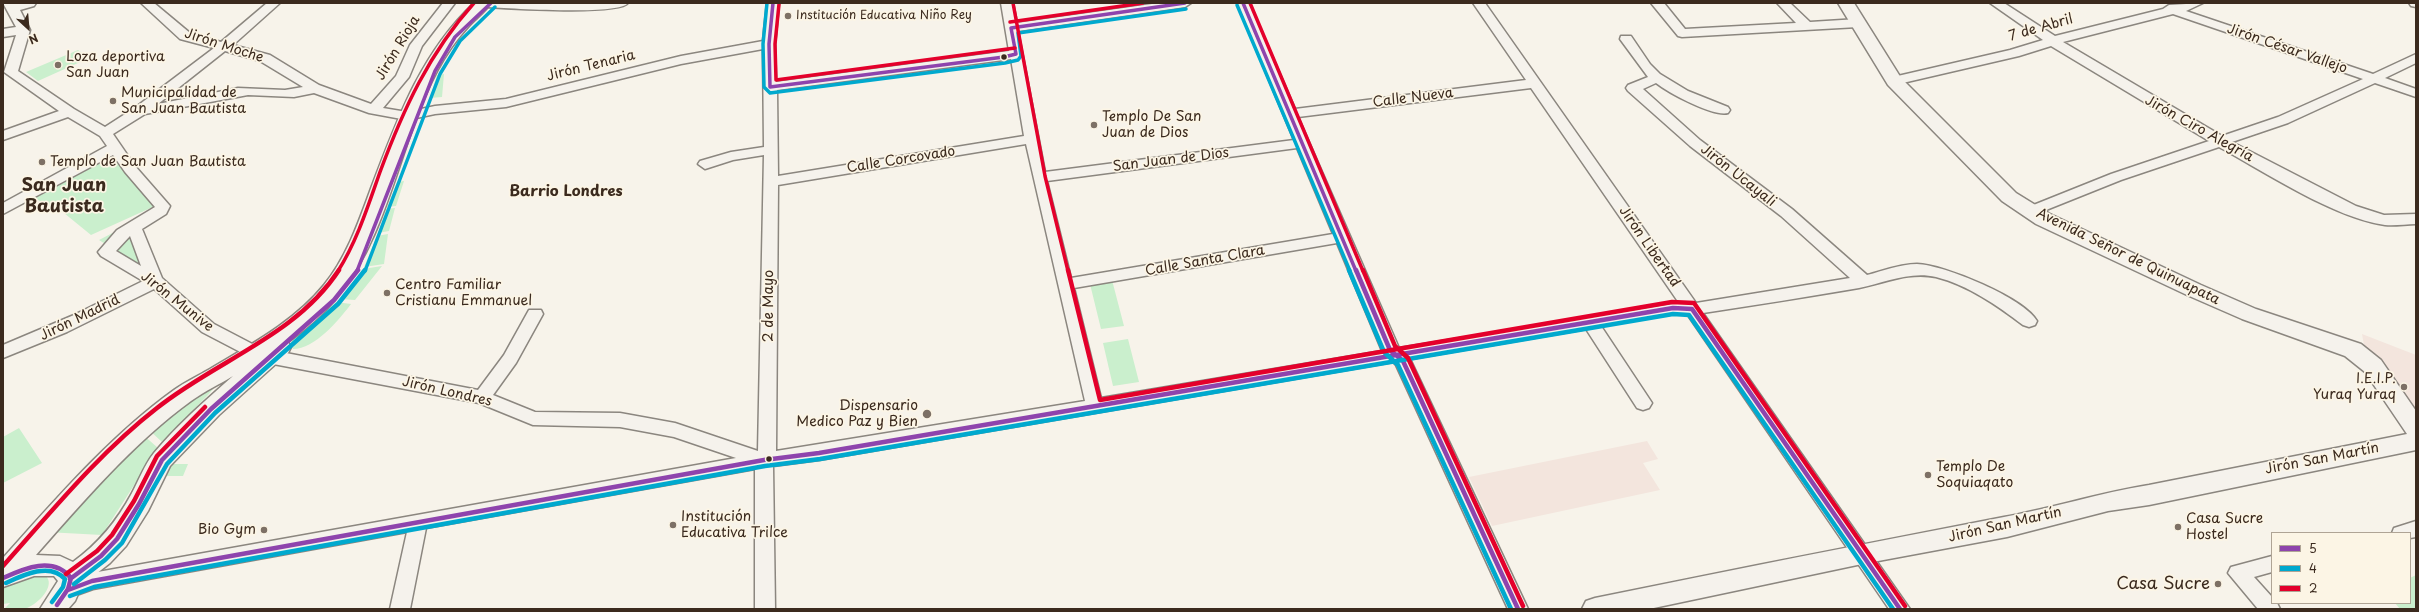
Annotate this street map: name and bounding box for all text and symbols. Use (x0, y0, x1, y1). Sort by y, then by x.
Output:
north arrow (8, 8, 48, 48)
place label: Institución Educativa Niño Rey (796, 9, 972, 23)
marker: Institución Educativa Niño Rey (783, 11, 793, 21)
street label: 7 de Abril (2007, 11, 2075, 45)
street label: Jirón Rioja (372, 13, 424, 83)
street label: Jirón César Vallejo (2225, 21, 2349, 77)
street label: Jirón Moche (182, 25, 266, 67)
text: N (26, 30, 41, 49)
street label: Jirón Tenaria (545, 47, 637, 85)
place label: Loza deportiva San Juan (66, 49, 165, 82)
unlabelled marker (999, 52, 1009, 62)
marker: Loza deportiva San Juan (53, 60, 63, 70)
place label: Municipalidad de San Juan Bautista (121, 85, 246, 118)
street label: Calle Nueva (1372, 85, 1454, 111)
street label: Jirón Ciro Alegría (2142, 92, 2256, 166)
marker: Municipalidad de San Juan Bautista (108, 96, 118, 106)
place label: Templo De San Juan de Dios (1102, 109, 1201, 142)
marker: Templo De San Juan de Dios (1089, 120, 1099, 130)
street label: Jirón Ucayali (1697, 141, 1779, 211)
street label: Calle Corcovado (846, 143, 956, 177)
street label: San Juan de Dios (1112, 145, 1230, 175)
place label: Templo de San Juan Bautista (50, 154, 246, 170)
marker: Templo de San Juan Bautista (37, 157, 47, 167)
district label: San Juan Bautista (22, 175, 106, 218)
district label: Barrio Londres (509, 183, 623, 201)
street label: Jirón Libertad (1615, 203, 1683, 291)
street label: Avenida Señor de Quinuapata (2034, 205, 2222, 309)
street label: Calle Santa Clara (1144, 242, 1266, 280)
street label: Jirón Munive (137, 268, 217, 336)
street label: 2 de Mayo (761, 270, 777, 342)
place label: Centro Familiar Cristianu Emmanuel (395, 277, 532, 310)
marker: Centro Familiar Cristianu Emmanuel (382, 288, 392, 298)
street label: Jirón Madrid (37, 291, 123, 345)
place label: I.E.I.P. Yuraq Yuraq (2313, 371, 2396, 404)
street label: Jirón Londres (401, 374, 493, 410)
marker: I.E.I.P. Yuraq Yuraq (2399, 382, 2409, 392)
place label: Dispensario Medico Paz y Bien (796, 398, 918, 430)
marker: Dispensario Medico Paz y Bien (921, 408, 933, 420)
street label: Jirón San Martín (2264, 440, 2380, 478)
unlabelled marker (764, 454, 774, 464)
place label: Templo De Soquiaqato (1936, 459, 2013, 492)
marker: Templo De Soquiaqato (1923, 470, 1933, 480)
street label: Jirón San Martín (1947, 504, 2063, 546)
place label: Institución Educativa Trilce (681, 509, 788, 542)
place label: Casa Sucre Hostel (2186, 511, 2263, 544)
marker: Institución Educativa Trilce (668, 520, 678, 530)
place label: Bio Gym (198, 522, 256, 538)
marker: Casa Sucre Hostel (2173, 522, 2183, 532)
marker: Bio Gym (259, 525, 269, 535)
legend (2271, 532, 2411, 604)
text: 5 (2309, 539, 2317, 557)
text: 4 (2309, 559, 2317, 577)
place label: Casa Sucre (2116, 574, 2210, 594)
marker: Casa Sucre (2213, 579, 2223, 589)
text: 2 (2309, 579, 2318, 597)

